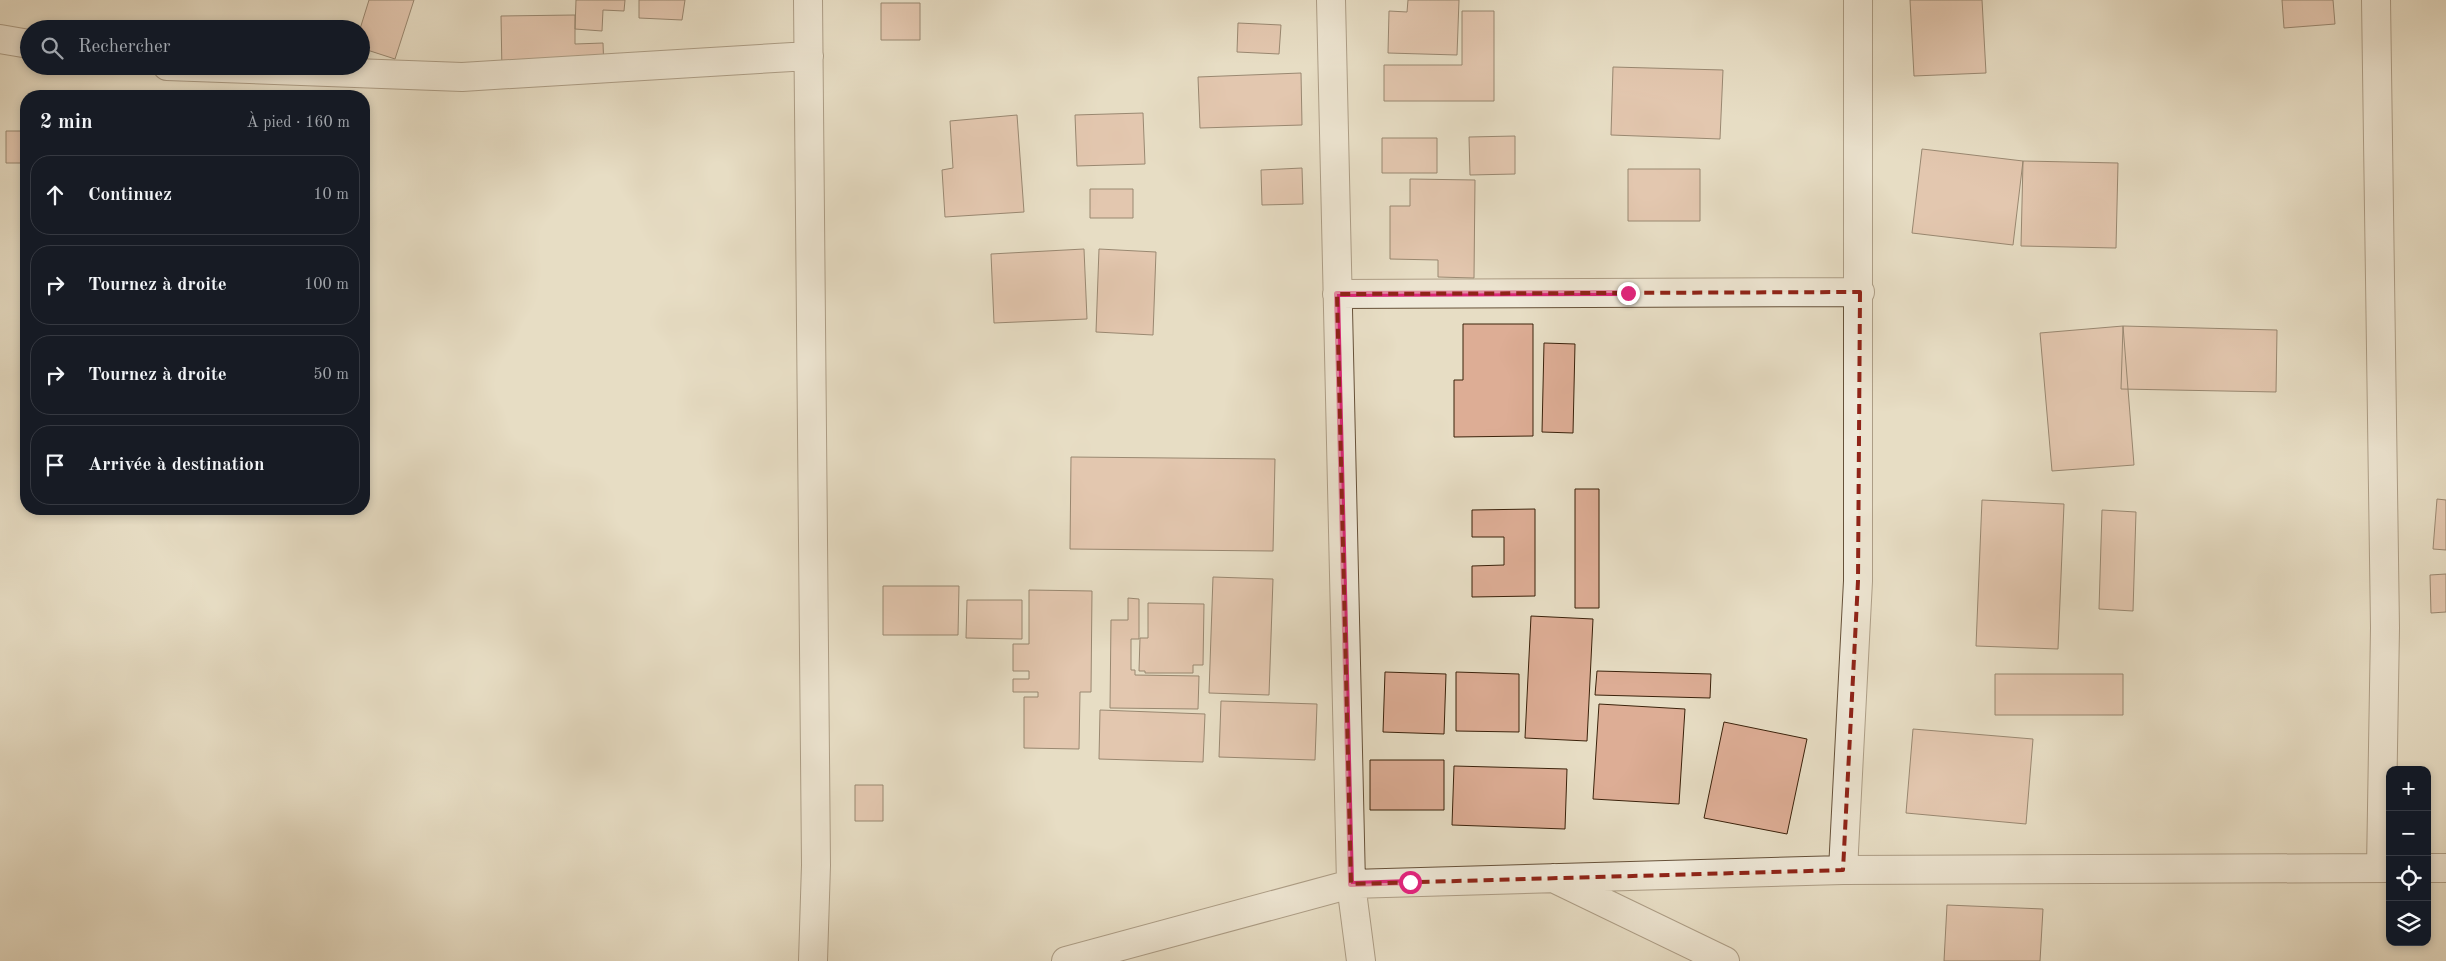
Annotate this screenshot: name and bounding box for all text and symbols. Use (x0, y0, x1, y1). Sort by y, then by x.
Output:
search box (20, 20, 370, 75)
icon: search (38, 34, 66, 62)
text: Rechercher (78, 38, 171, 57)
text: 2 min (40, 112, 93, 133)
text: À pied · 160 m (247, 115, 350, 131)
icon: ahead (41, 181, 69, 209)
text: Continuez (88, 186, 172, 205)
text: 10 m (313, 187, 349, 203)
icon: right (41, 271, 69, 299)
text: Tournez à droite (88, 276, 227, 295)
text: 100 m (304, 277, 349, 293)
route end (1617, 282, 1640, 305)
icon: right (41, 361, 69, 389)
text: Tournez à droite (88, 366, 227, 385)
text: 50 m (313, 367, 349, 383)
icon: arrive (41, 451, 69, 479)
text: Arrivée à destination (88, 456, 264, 475)
map controls (2386, 766, 2431, 946)
button: + (2386, 766, 2431, 811)
button: − (2386, 811, 2431, 856)
button: locate (2386, 856, 2431, 901)
route start (1399, 871, 1422, 894)
button: layers (2386, 901, 2431, 946)

